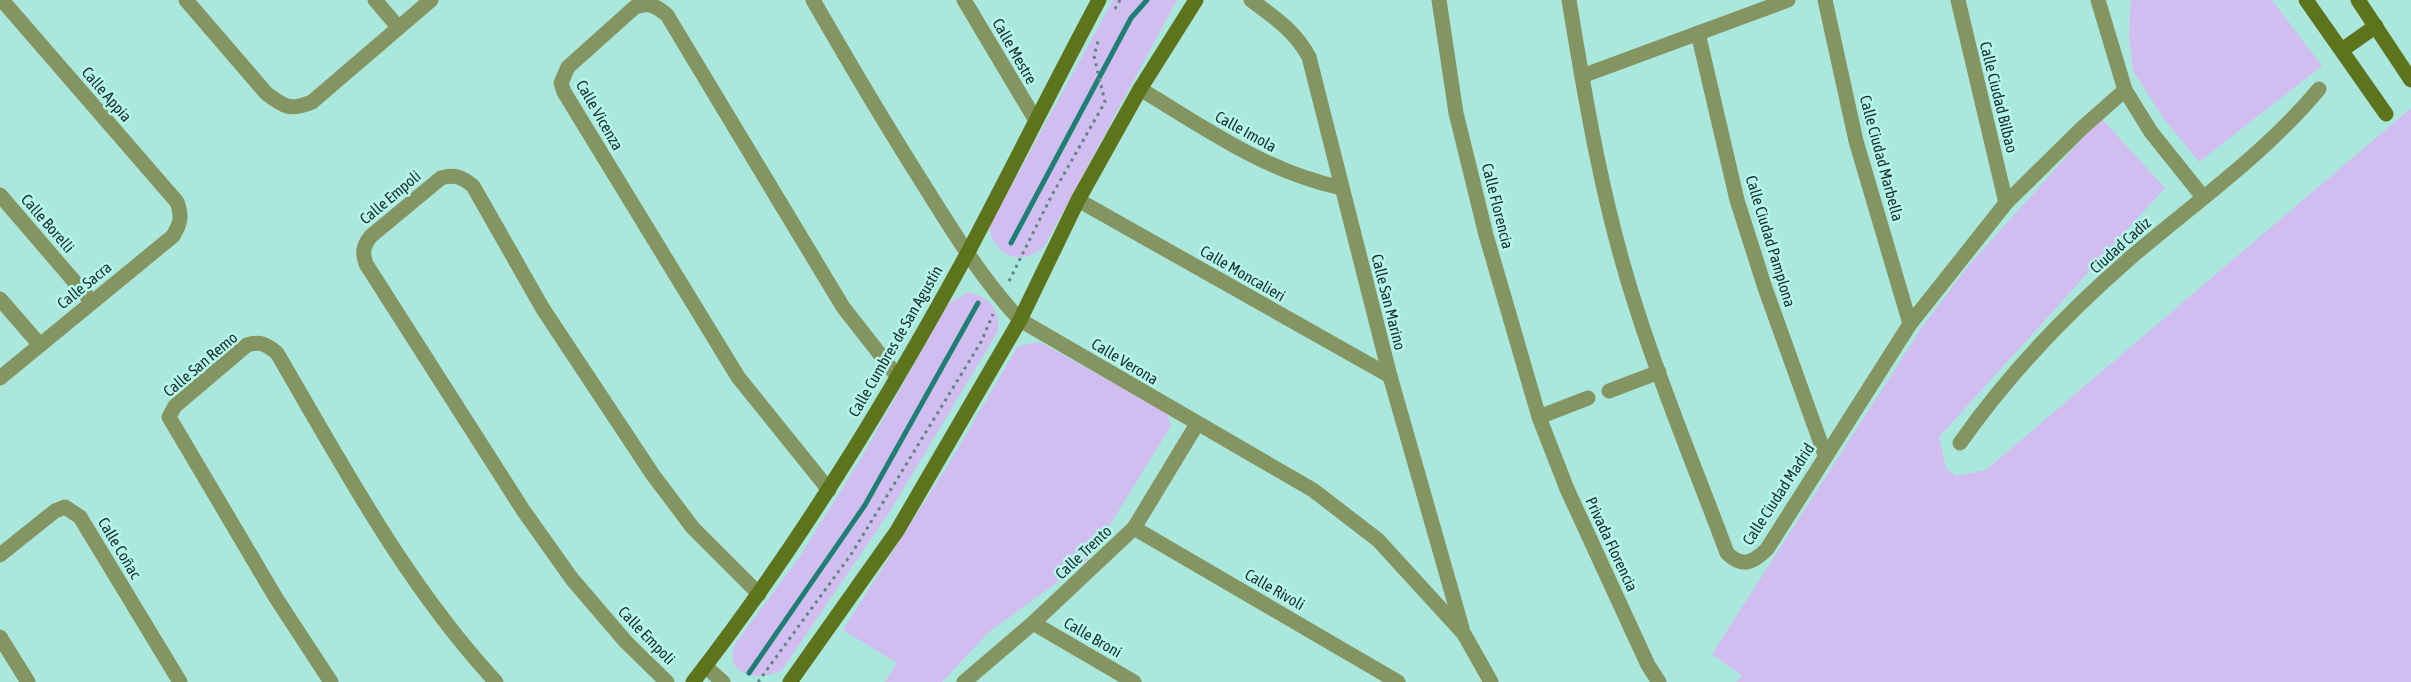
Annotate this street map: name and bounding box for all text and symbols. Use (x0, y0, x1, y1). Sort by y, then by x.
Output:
street label: Calle Mestre (989, 15, 1041, 87)
street label: Calle Ciudad Bilbao (1976, 40, 2022, 154)
street label: Calle Appia (78, 63, 136, 126)
street label: Calle Vicenza (573, 77, 627, 153)
street label: Calle Ciudad Marbella (1857, 93, 1907, 223)
street label: Calle Imola (1212, 107, 1280, 155)
street label: Calle Florencia (1479, 161, 1517, 251)
street label: Calle Empoli (356, 166, 425, 228)
street label: Calle Ciudad Pamplona (1741, 173, 1800, 309)
street label: Calle Borelli (18, 190, 78, 256)
street label: Ciudad Cadiz (2086, 213, 2154, 277)
street label: Calle Moncalieri (1197, 241, 1289, 305)
street label: Calle San Marino (1368, 252, 1410, 352)
street label: Calle Sacra (53, 258, 115, 312)
street label: Calle Cumbres de San Agustín (844, 262, 947, 420)
street label: Calle San Remo (159, 328, 241, 400)
street label: Calle Verona (1088, 334, 1162, 388)
street label: Calle Ciudad Madrid (1738, 440, 1818, 548)
street label: Privada Florencia (1582, 494, 1642, 594)
street label: Calle Coñac (95, 514, 145, 582)
street label: Calle Trento (1051, 521, 1115, 583)
street label: Calle Rivoli (1242, 565, 1308, 613)
street label: Calle Empoli (614, 602, 679, 668)
street label: Calle Broni (1061, 613, 1125, 661)

